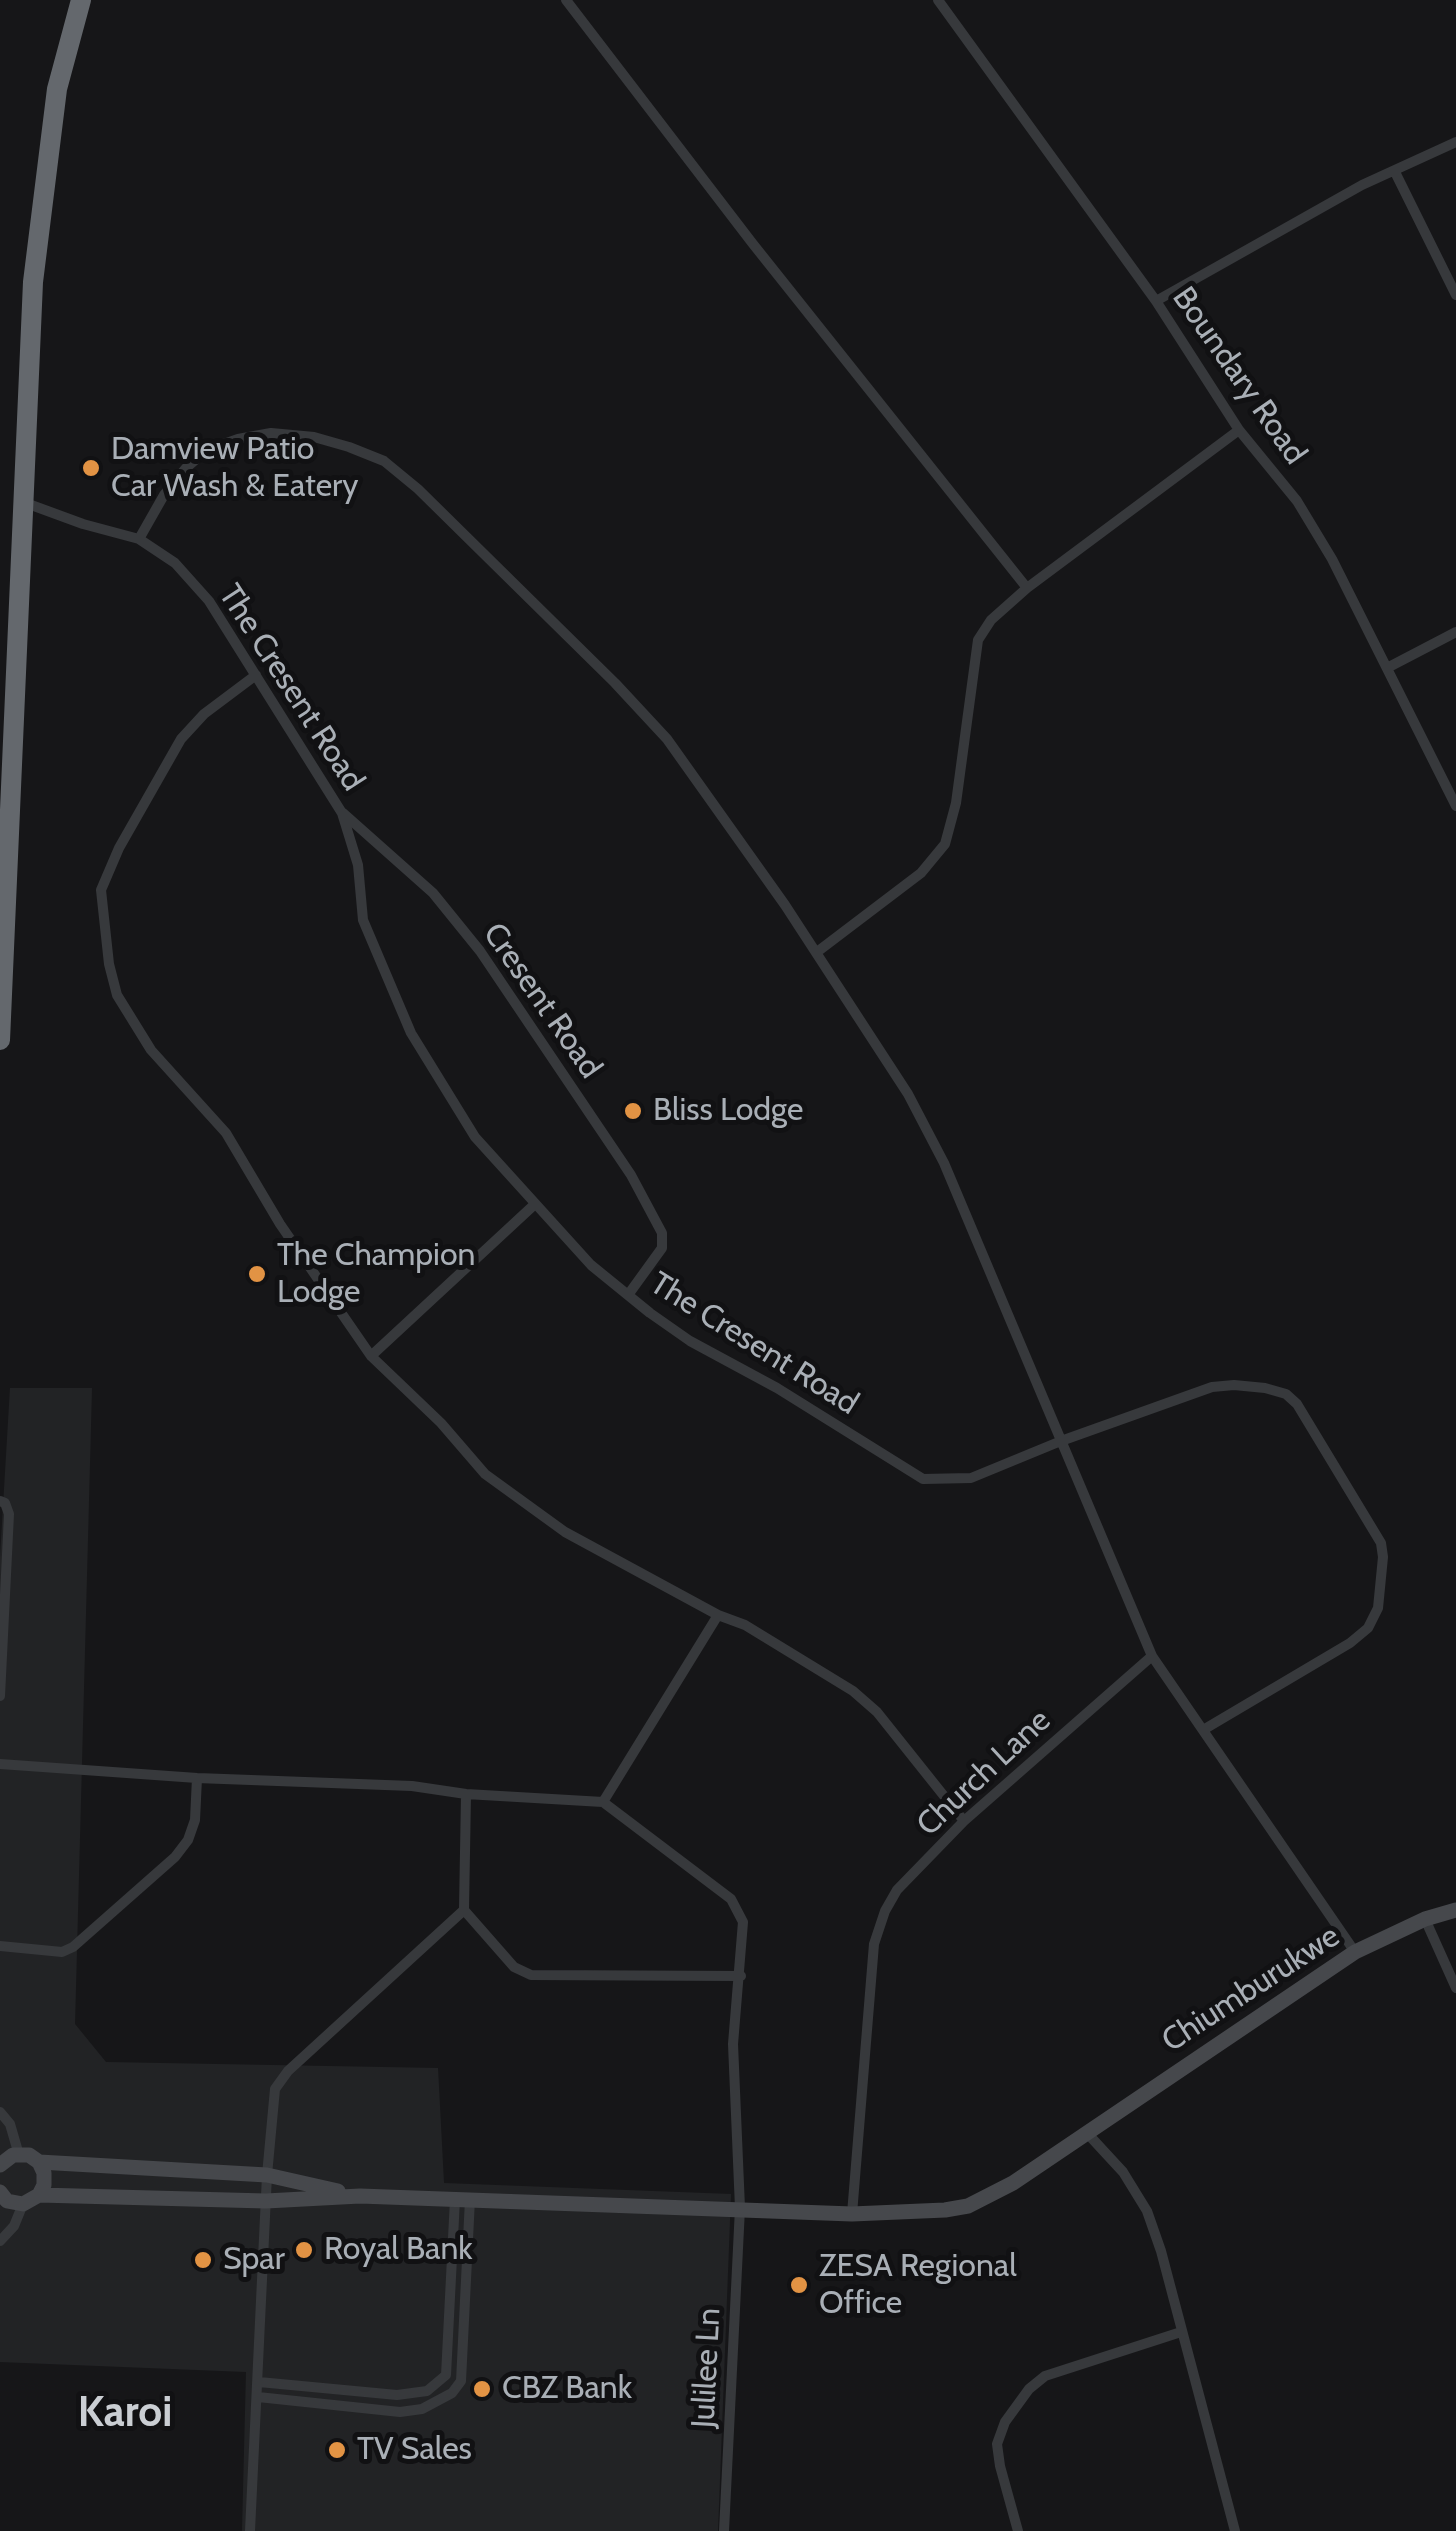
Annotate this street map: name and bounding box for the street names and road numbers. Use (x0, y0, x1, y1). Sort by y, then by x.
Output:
street label: Boundary Road (1164, 280, 1314, 472)
street label: The Cresent Road (210, 578, 372, 798)
street label: Cresent Road (475, 916, 609, 1086)
street label: The Cresent Road (643, 1265, 865, 1423)
street label: Church Lane (909, 1702, 1059, 1844)
street label: Chiumburukwe (1155, 1917, 1347, 2061)
street label: Julilee Ln (685, 2307, 729, 2429)

